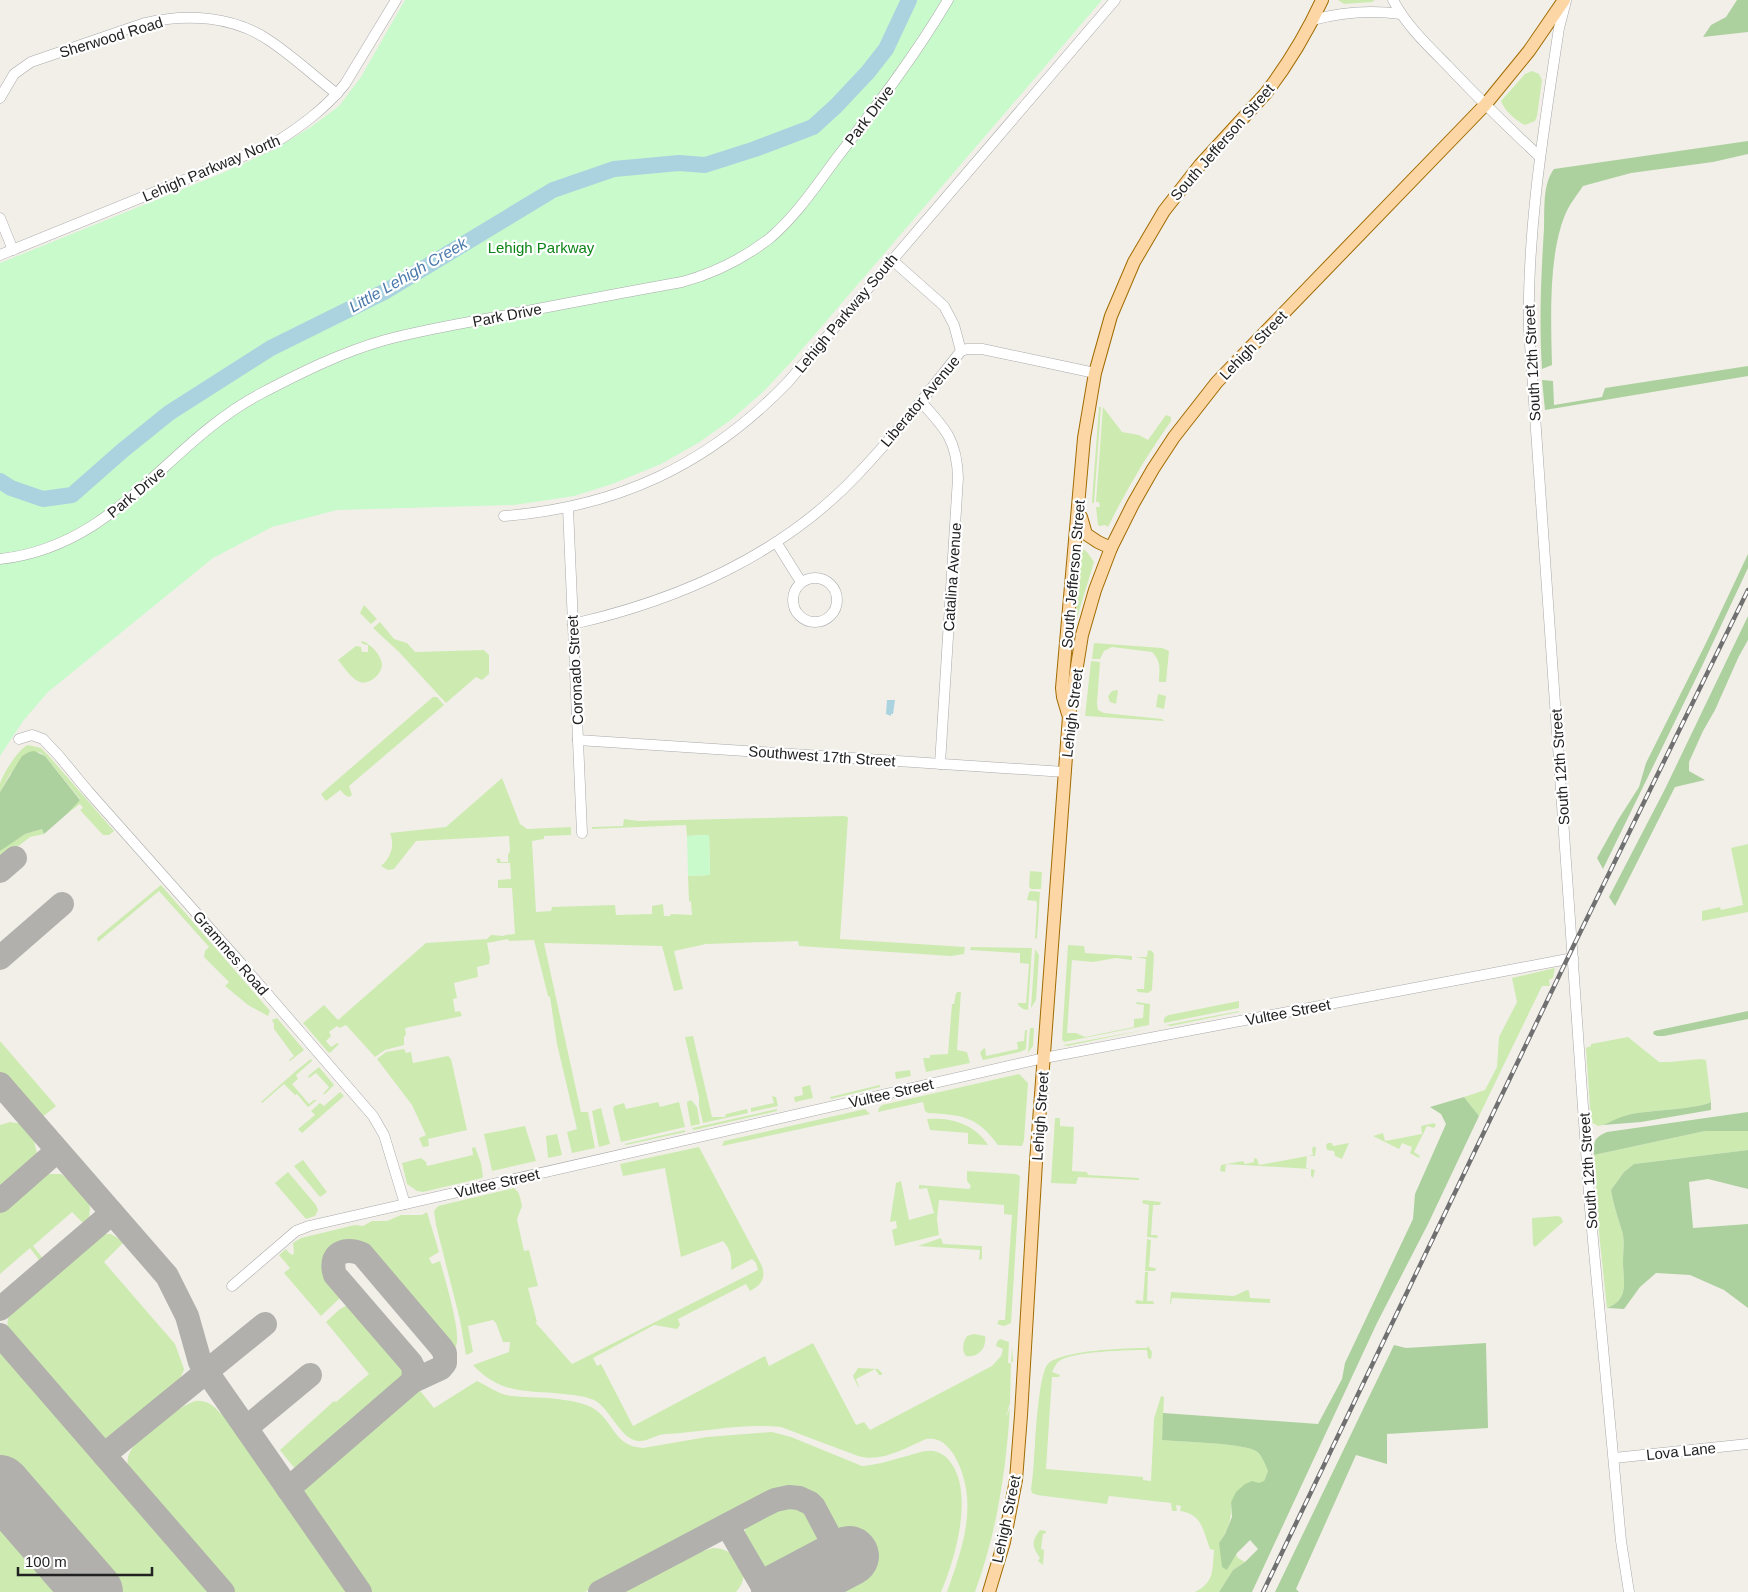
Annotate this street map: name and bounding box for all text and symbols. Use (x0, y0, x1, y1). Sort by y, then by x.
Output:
street label: Sherwood Road (57, 13, 165, 61)
street label: South Jefferson Street (1167, 80, 1278, 204)
street label: Park Drive (841, 82, 897, 148)
street label: Lehigh Parkway North (140, 131, 282, 205)
water label: Little Lehigh Creek (346, 234, 471, 316)
park label: Lehigh Parkway (488, 239, 595, 256)
street label: Lehigh Parkway South (791, 250, 901, 376)
street label: Park Drive (471, 300, 543, 330)
street label: South 12th Street (1520, 303, 1544, 422)
street label: Lehigh Street (1216, 306, 1291, 383)
street label: Liberator Avenue (877, 352, 963, 450)
street label: Park Drive (104, 463, 168, 521)
street label: South Jefferson Street (1058, 498, 1088, 649)
street label: Catalina Avenue (940, 522, 964, 632)
street label: Coronado Street (564, 614, 586, 725)
street label: Lehigh Street (1058, 667, 1086, 758)
street label: South 12th Street (1547, 707, 1573, 826)
street label: Southwest 17th Street (748, 742, 897, 770)
street label: Grammes Road (190, 907, 272, 999)
street label: Vultee Street (1244, 995, 1333, 1029)
street label: Lehigh Street (1028, 1070, 1052, 1161)
street label: Vultee Street (847, 1075, 936, 1111)
street label: South 12th Street (1575, 1111, 1601, 1230)
street label: Vultee Street (453, 1165, 542, 1201)
street label: Lova Lane (1645, 1439, 1717, 1463)
street label: Lehigh Street (988, 1473, 1024, 1564)
scale bar (18, 1544, 151, 1576)
text: 100 m (25, 1553, 67, 1570)

